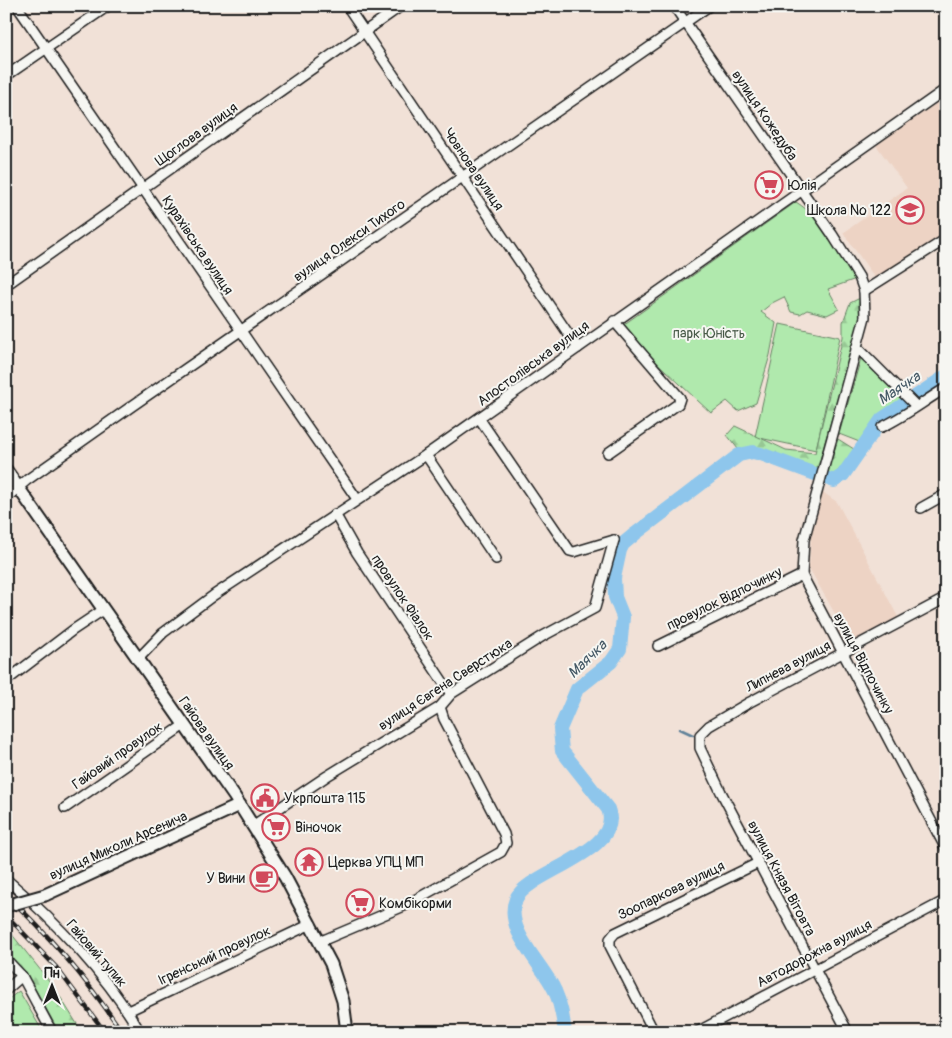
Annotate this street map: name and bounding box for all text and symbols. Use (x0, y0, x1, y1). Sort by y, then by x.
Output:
street label: вулиця Кожедуба (728, 67, 801, 164)
street label: Щоглова вулиця (152, 99, 241, 170)
street label: Човнова вулиця (440, 125, 507, 214)
supermarket icon: Юлія (754, 170, 784, 200)
place label: Юлія (788, 177, 817, 194)
street label: Курахівська вулиця (158, 193, 237, 298)
street label: вулиця Олекси Тихого (290, 195, 409, 285)
school or university icon: Школа № 122 (895, 195, 925, 225)
place label: Школа № 122 (807, 202, 891, 219)
street label: Апостолівська вулиця (474, 317, 592, 410)
park label: парк Юність (673, 325, 745, 342)
water label: Маячка (874, 367, 925, 409)
street label: провулок Фіалок (368, 551, 438, 643)
street label: провулок Відпочинку (664, 563, 785, 634)
street label: вулиця Відпочинку (830, 610, 897, 717)
street label: вулиця Євгена Сверстюка (375, 635, 515, 734)
water label: Маячка (564, 635, 612, 683)
street label: Липнева вулиця (742, 637, 834, 696)
street label: Гайова вулиця (175, 693, 238, 773)
street label: Гайовий провулок (69, 718, 166, 793)
public building icon: Укрпошта 115 (250, 783, 280, 813)
place label: Укрпошта 115 (284, 790, 366, 807)
street label: вулиця Миколи Арсенича (47, 807, 190, 884)
supermarket icon: Віночок (261, 812, 291, 842)
street label: вулиця Князя Вітовта (744, 818, 819, 939)
place label: Віночок (295, 819, 342, 836)
temple icon: Церква УПЦ МП (294, 847, 324, 877)
place label: Церква УПЦ МП (328, 854, 423, 871)
street label: Зоопаркова вулиця (615, 857, 727, 924)
cafe icon: У Вини (249, 863, 279, 893)
place label: У Вини (206, 870, 245, 887)
supermarket icon: Комбікорми (345, 888, 375, 918)
place label: Комбікорми (379, 895, 451, 912)
street label: Гайовий тупик (63, 916, 131, 991)
street label: Автодорожна вулиця (754, 916, 875, 991)
street label: Ігренський провулок (155, 922, 273, 989)
north arrow (28, 960, 78, 1010)
text: Пн (44, 965, 60, 982)

